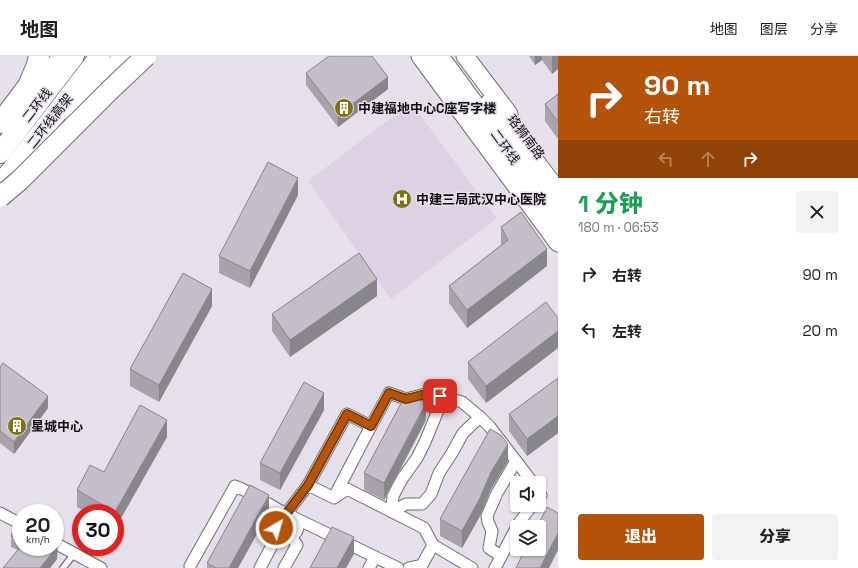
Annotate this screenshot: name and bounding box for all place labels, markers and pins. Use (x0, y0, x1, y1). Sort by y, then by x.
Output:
building icon: 中建福地中心C座写字楼 (333, 97, 355, 119)
place label: 中建福地中心C座写字楼 (358, 100, 496, 117)
hospital icon: 中建三局武汉中心医院 (391, 188, 413, 210)
place label: 中建三局武汉中心医院 (416, 191, 546, 208)
pin (423, 379, 457, 413)
building icon: 星城中心 (6, 415, 28, 437)
place label: 星城中心 (31, 418, 83, 435)

